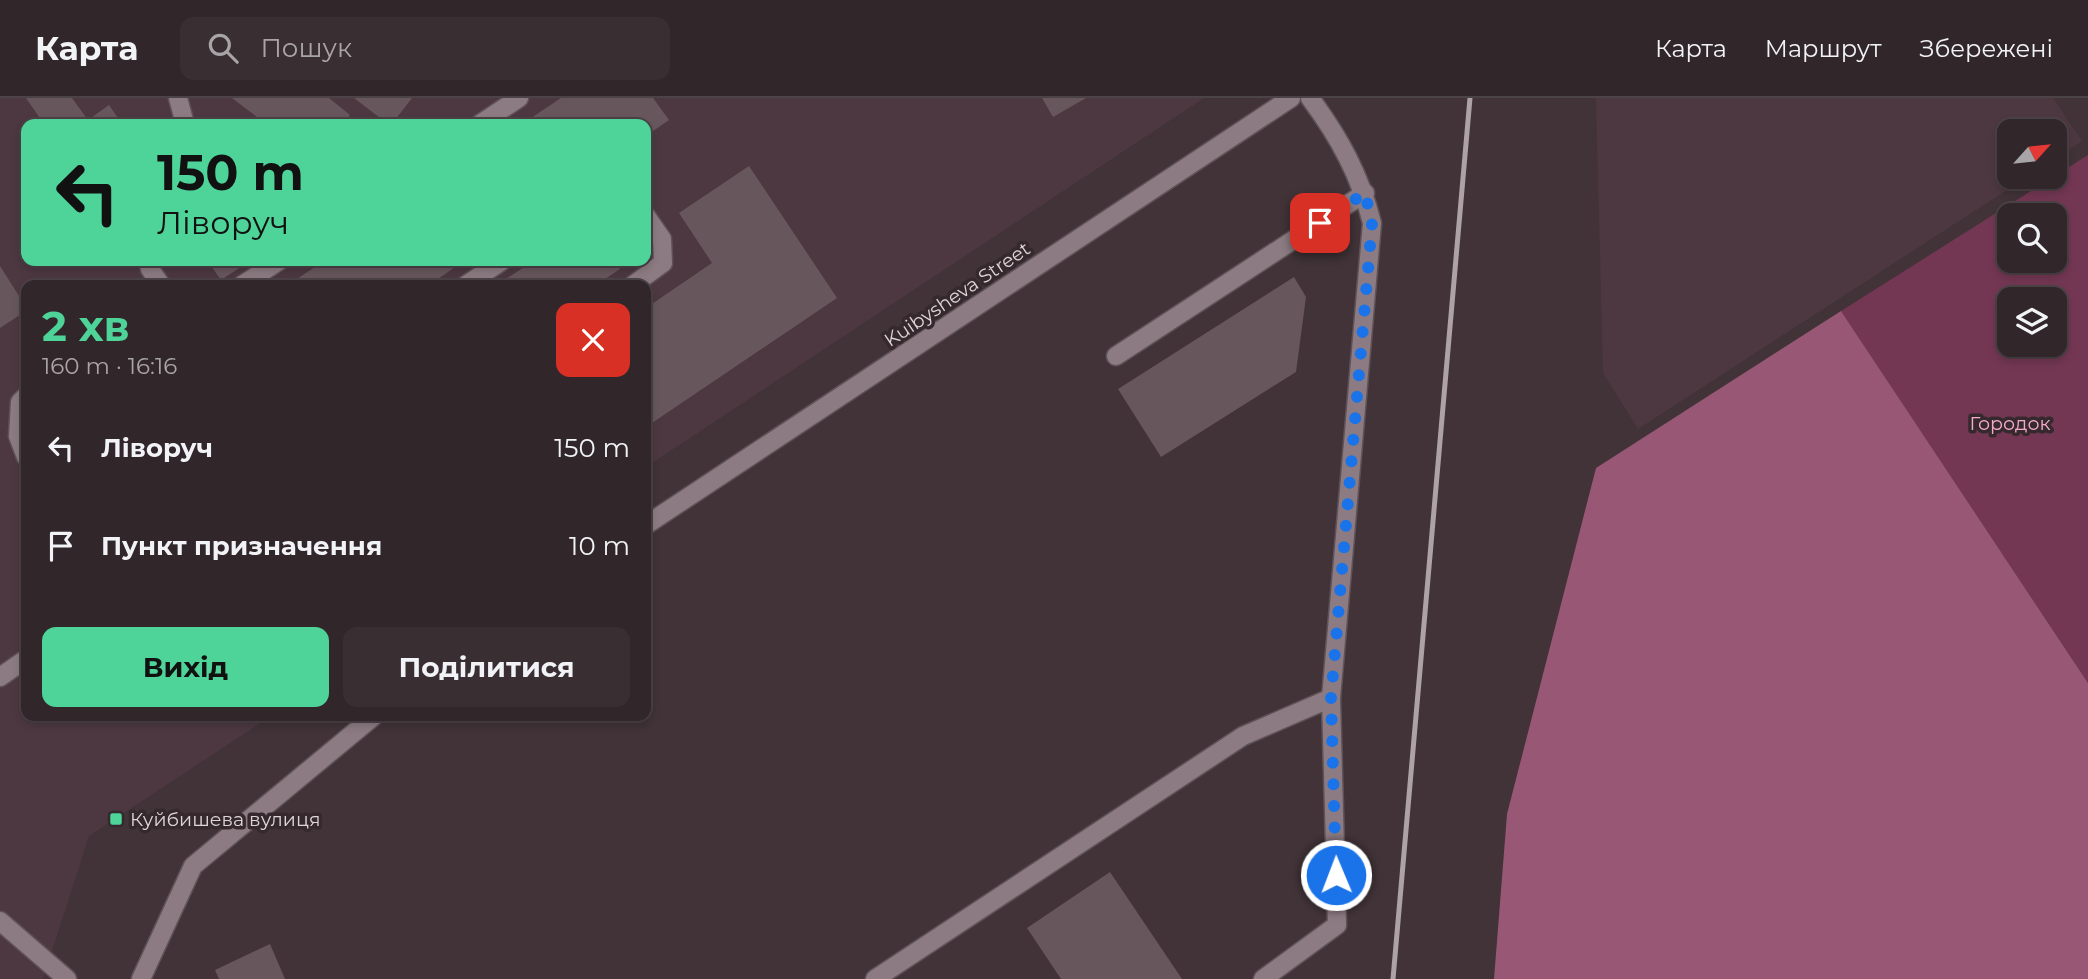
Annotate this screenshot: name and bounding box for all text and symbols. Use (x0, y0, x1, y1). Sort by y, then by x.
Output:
search box (180, 17, 670, 80)
text: Карта (35, 28, 138, 68)
icon: search (204, 29, 242, 67)
text: Пошук (260, 32, 352, 64)
text: Карта (1655, 34, 1727, 63)
text: Маршрут (1765, 34, 1882, 63)
text: Збережені (1920, 34, 2053, 63)
north arrow (1997, 119, 2067, 189)
map controls (1997, 119, 2067, 357)
text: 150 m (157, 143, 304, 202)
icon: left (42, 147, 133, 238)
pin (1290, 193, 1350, 253)
text: Ліворуч (157, 203, 289, 242)
button: search (1997, 203, 2067, 273)
icon: arrive (1301, 204, 1339, 242)
street label: Kuibysheva Street (880, 237, 1035, 352)
button: layers (1997, 287, 2067, 357)
text: 2 хв (42, 300, 130, 352)
button: close (556, 303, 630, 377)
text: 160 m · 16:16 (42, 352, 177, 380)
park label: Городок (1969, 412, 2051, 435)
icon: left (42, 429, 80, 467)
text: Ліворуч (101, 432, 213, 464)
text: 150 m (554, 432, 630, 464)
icon: arrive (42, 527, 80, 565)
text: Пункт призначення (101, 530, 382, 562)
text: 10 m (569, 530, 630, 562)
button: Вихід (42, 627, 329, 707)
button: Поділитися (343, 627, 630, 707)
place label: Куйбишева вулиця (130, 808, 320, 831)
marker: Куйбишева вулиця (108, 811, 124, 827)
position arrow (1299, 838, 1373, 912)

